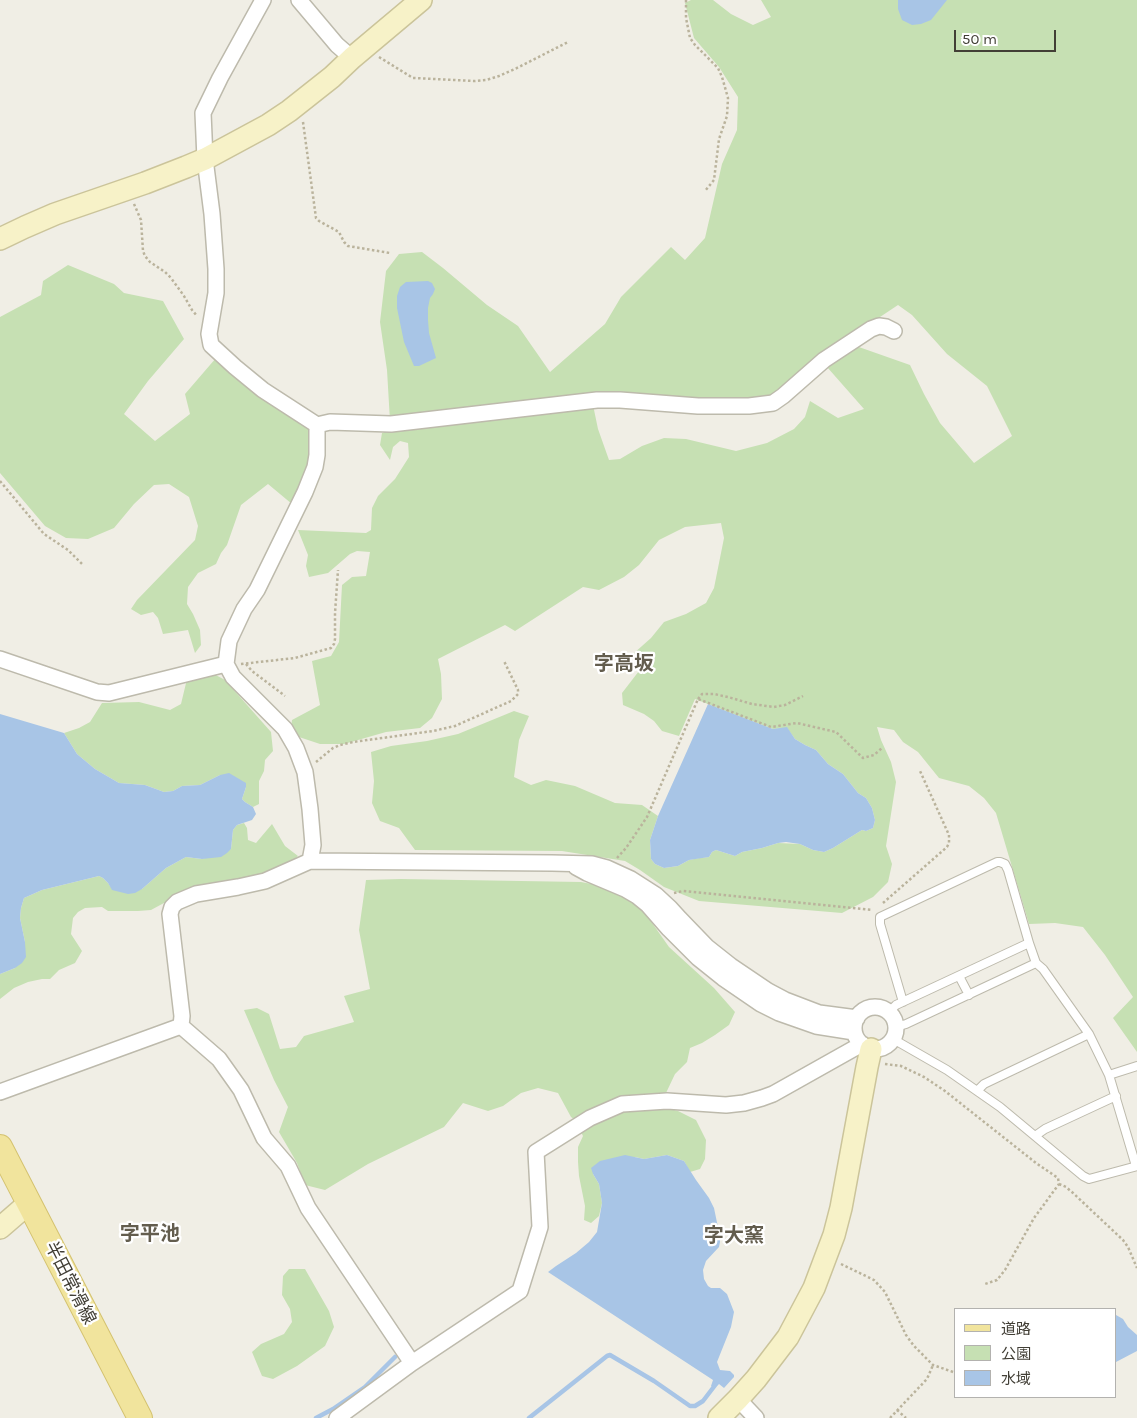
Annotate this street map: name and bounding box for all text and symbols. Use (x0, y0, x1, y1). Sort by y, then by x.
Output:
scale bar (957, 20, 1060, 52)
text: 50 m (962, 30, 997, 48)
district label: 字高坂 (594, 652, 654, 676)
district label: 字平池 (120, 1222, 180, 1246)
district label: 字大窯 (704, 1224, 764, 1248)
street label: 半田常滑線 (40, 1238, 100, 1328)
legend (954, 1308, 1117, 1398)
text: 道路 (1001, 1320, 1031, 1338)
text: 公園 (1001, 1345, 1031, 1363)
text: 水域 (1001, 1370, 1031, 1388)

